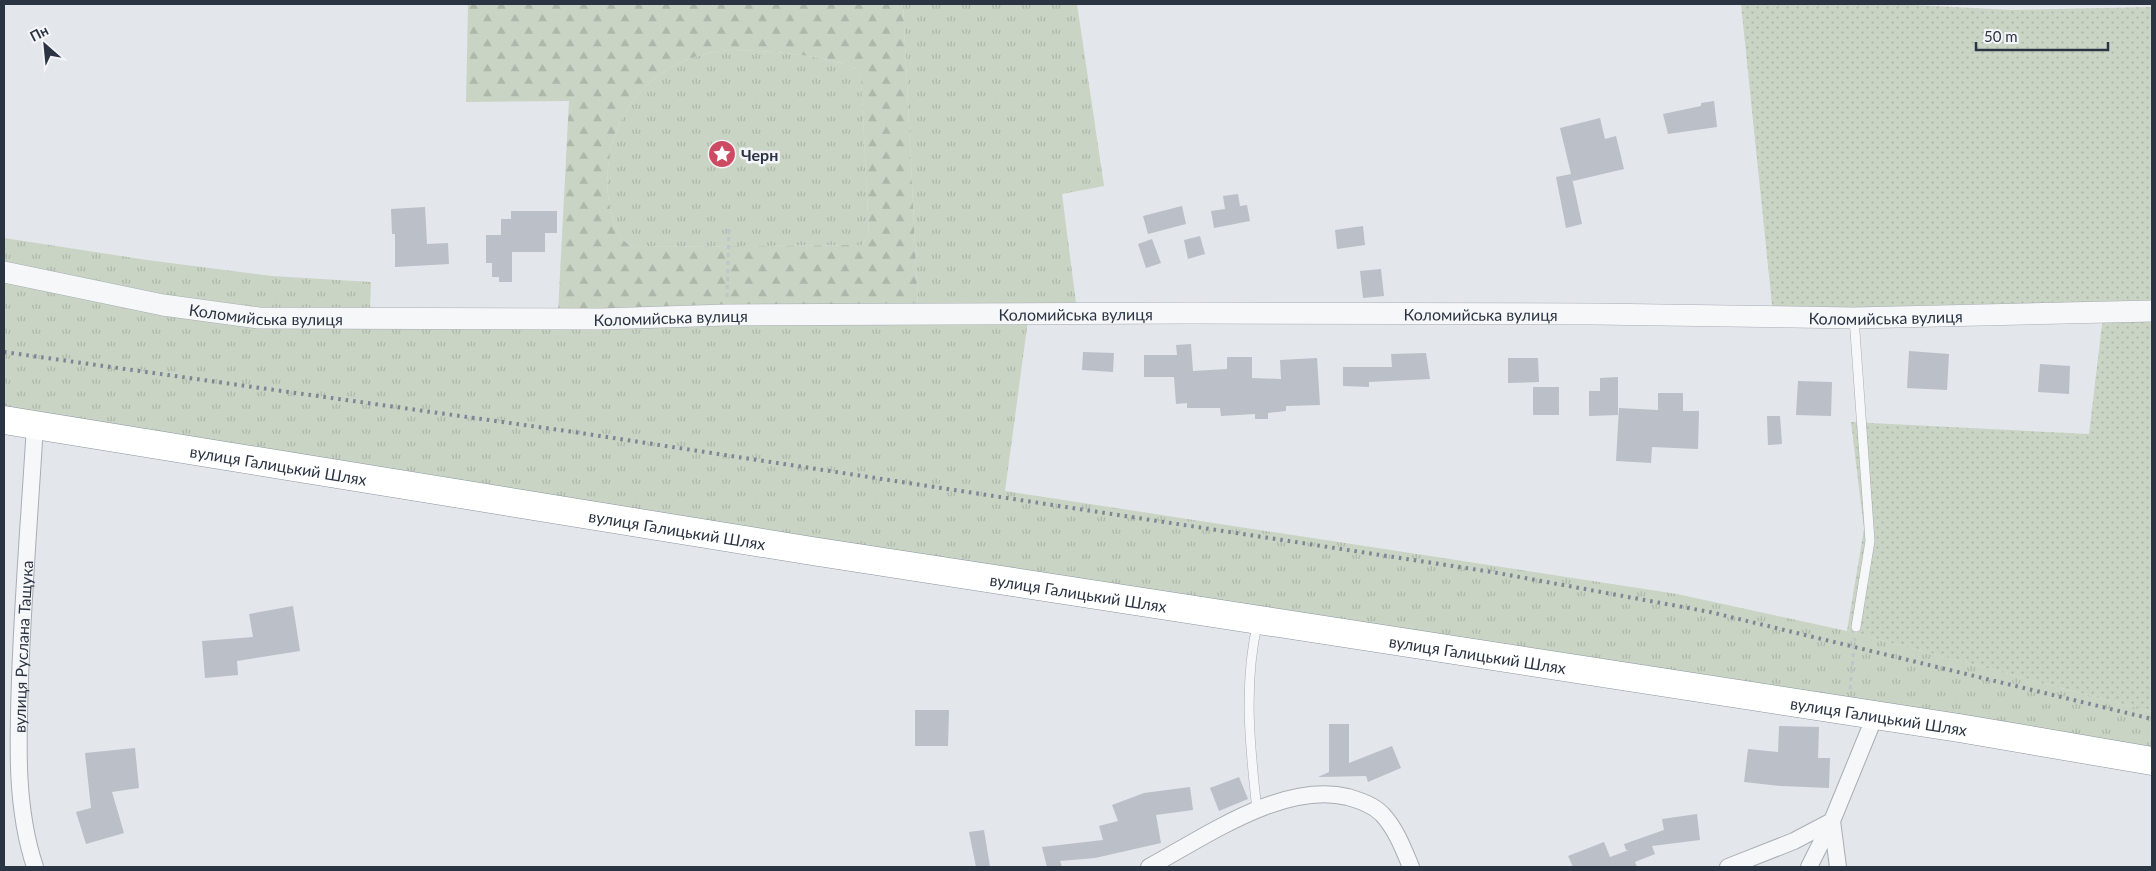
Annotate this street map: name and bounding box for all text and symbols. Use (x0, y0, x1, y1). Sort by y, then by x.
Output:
north arrow (20, 20, 70, 70)
scale bar (1976, 20, 2108, 52)
text: Пн (27, 21, 51, 45)
text: 50 m (1984, 27, 2018, 45)
place icon: Черн (707, 139, 737, 169)
place label: Черн (741, 145, 778, 164)
street label: Коломийська вулиця (188, 299, 343, 328)
street label: Коломийська вулиця (999, 304, 1153, 323)
street label: Коломийська вулиця (1404, 304, 1558, 323)
street label: Коломийська вулиця (594, 305, 748, 329)
street label: Коломийська вулиця (1808, 306, 1963, 328)
street label: вулиця Галицький Шлях (189, 441, 368, 488)
street label: вулиця Галицький Шлях (587, 505, 767, 553)
street label: вулиця Руслана Тащука (9, 560, 36, 733)
street label: вулиця Галицький Шлях (988, 569, 1168, 615)
street label: вулиця Галицький Шлях (1388, 631, 1567, 677)
street label: вулиця Галицький Шлях (1789, 693, 1969, 739)

